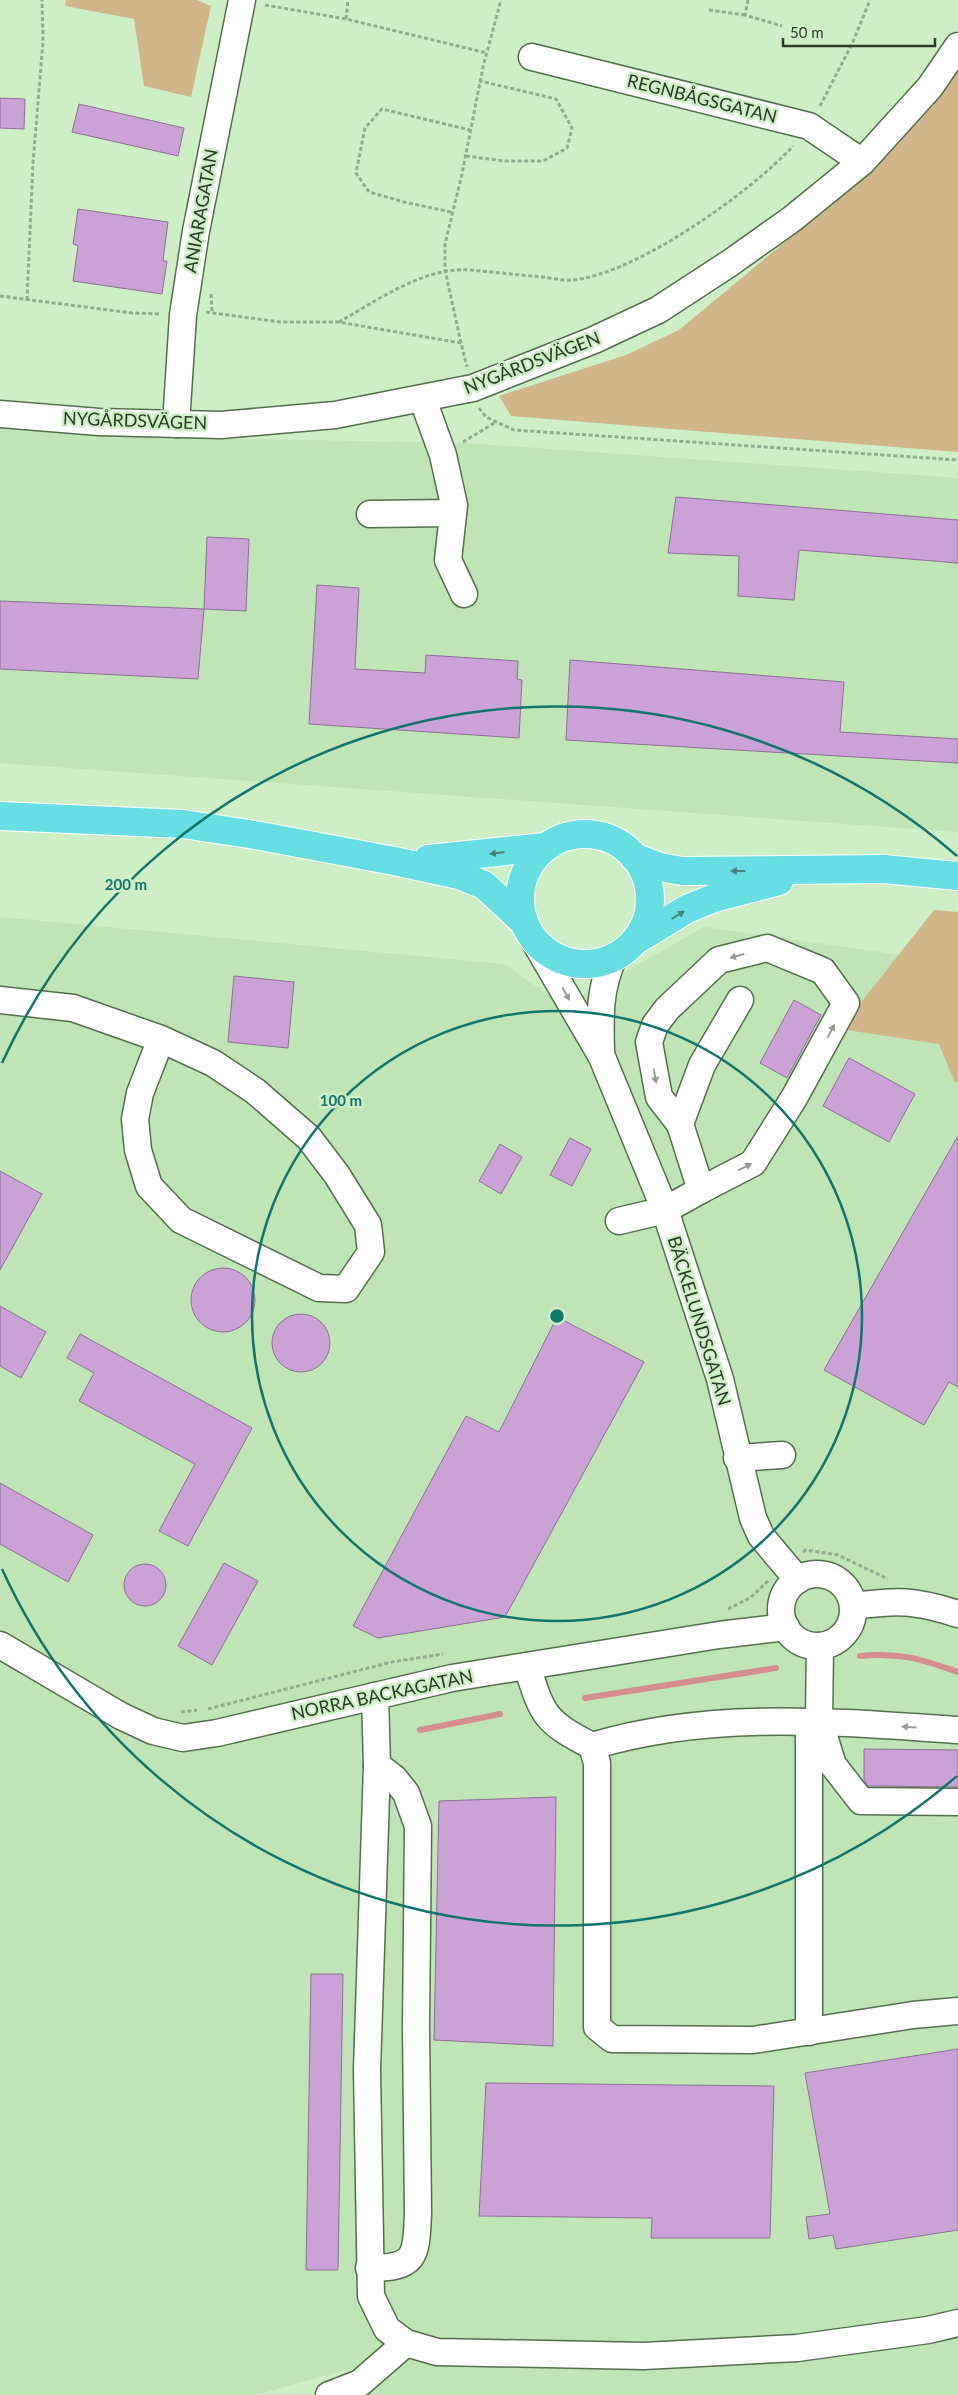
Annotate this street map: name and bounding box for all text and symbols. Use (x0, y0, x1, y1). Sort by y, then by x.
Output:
scale bar (783, 15, 936, 47)
text: 50 m (790, 23, 824, 41)
street label: REGNBÅGSGATAN (625, 69, 780, 127)
street label: ANIARAGATAN (178, 147, 222, 275)
street label: NYGÅRDSVÄGEN (460, 326, 603, 398)
street label: NYGÅRDSVÄGEN (63, 406, 208, 434)
one-way arrow (489, 849, 505, 857)
one-way arrow (730, 867, 746, 875)
text: 200 m (105, 875, 147, 893)
one-way arrow (671, 910, 684, 919)
one-way arrow (730, 952, 745, 960)
one-way arrow (562, 987, 570, 1002)
one-way arrow (826, 1025, 835, 1038)
one-way arrow (651, 1068, 659, 1084)
text: 100 m (320, 1091, 362, 1109)
one-way arrow (737, 1163, 752, 1171)
street label: BÄCKELUNDSGATAN (664, 1233, 736, 1408)
centre of rings (548, 1307, 566, 1325)
street label: NORRA BACKAGATAN (289, 1664, 475, 1724)
one-way arrow (901, 1723, 917, 1731)

